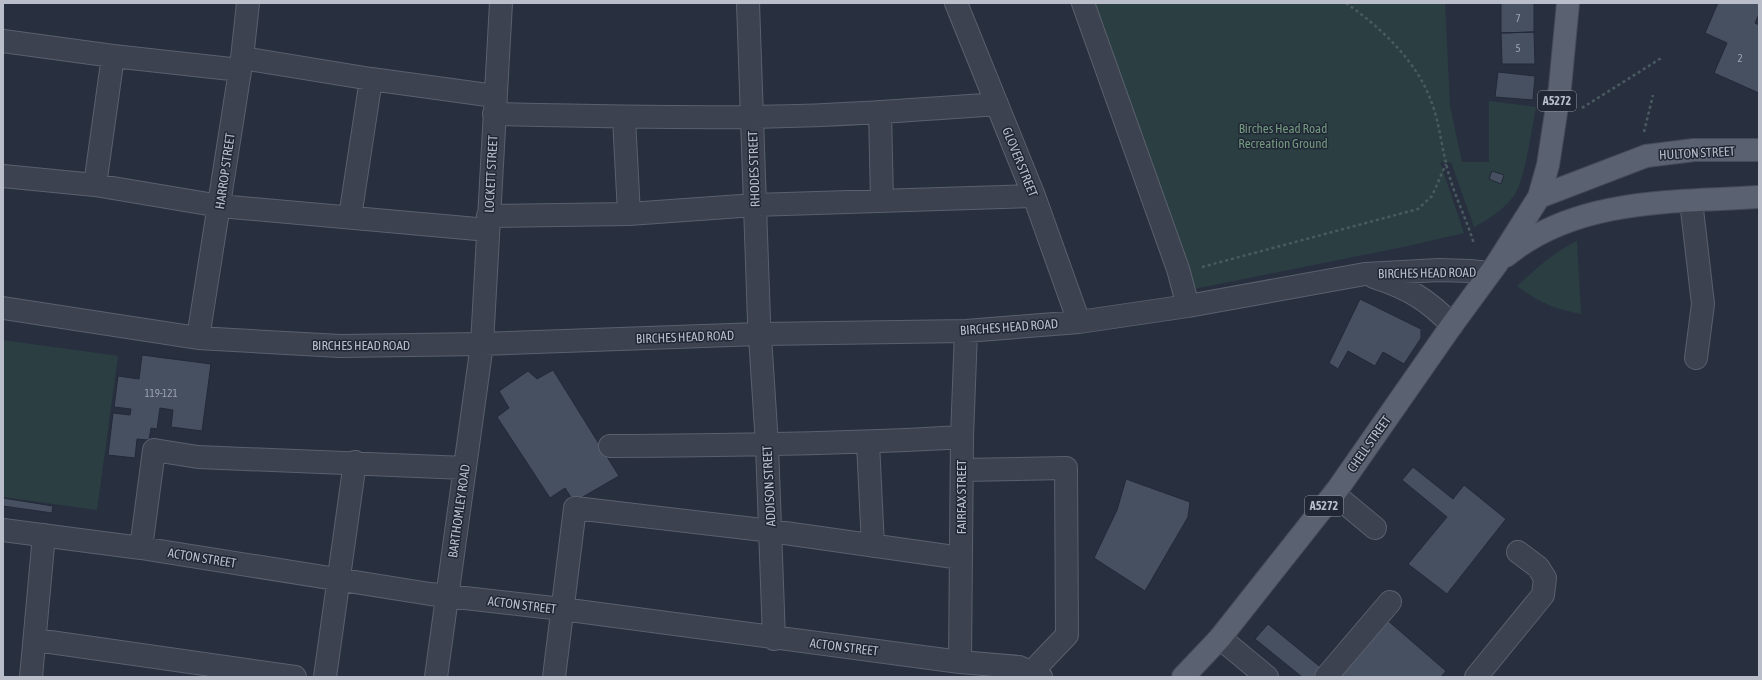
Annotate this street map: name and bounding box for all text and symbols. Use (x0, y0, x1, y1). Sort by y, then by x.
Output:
house number: 7 (1515, 12, 1521, 24)
house number: 5 (1515, 42, 1521, 54)
house number: 2 (1737, 52, 1743, 64)
road number: A5272 (1538, 91, 1576, 111)
park label: Birches Head Road Recreation Ground (1238, 121, 1328, 151)
street label: GLOVER STREET (999, 125, 1041, 199)
street label: RHODES STREET (745, 130, 763, 207)
street label: HARROP STREET (212, 132, 238, 210)
street label: LOCKETT STREET (481, 134, 501, 213)
street label: HULTON STREET (1659, 144, 1736, 162)
street label: BIRCHES HEAD ROAD (1378, 265, 1476, 281)
street label: BIRCHES HEAD ROAD (960, 316, 1058, 338)
street label: BIRCHES HEAD ROAD (636, 328, 734, 346)
street label: BIRCHES HEAD ROAD (312, 338, 410, 353)
house number: 119-121 (144, 387, 178, 399)
street label: CHELL STREET (1344, 413, 1394, 475)
street label: ADDISON STREET (759, 445, 779, 527)
street label: FAIRFAX STREET (954, 459, 969, 534)
street label: BARTHOMLEY ROAD (445, 463, 473, 559)
road number: A5272 (1305, 496, 1343, 516)
street label: ACTON STREET (167, 545, 238, 571)
street label: ACTON STREET (487, 593, 558, 617)
street label: ACTON STREET (809, 635, 880, 659)

